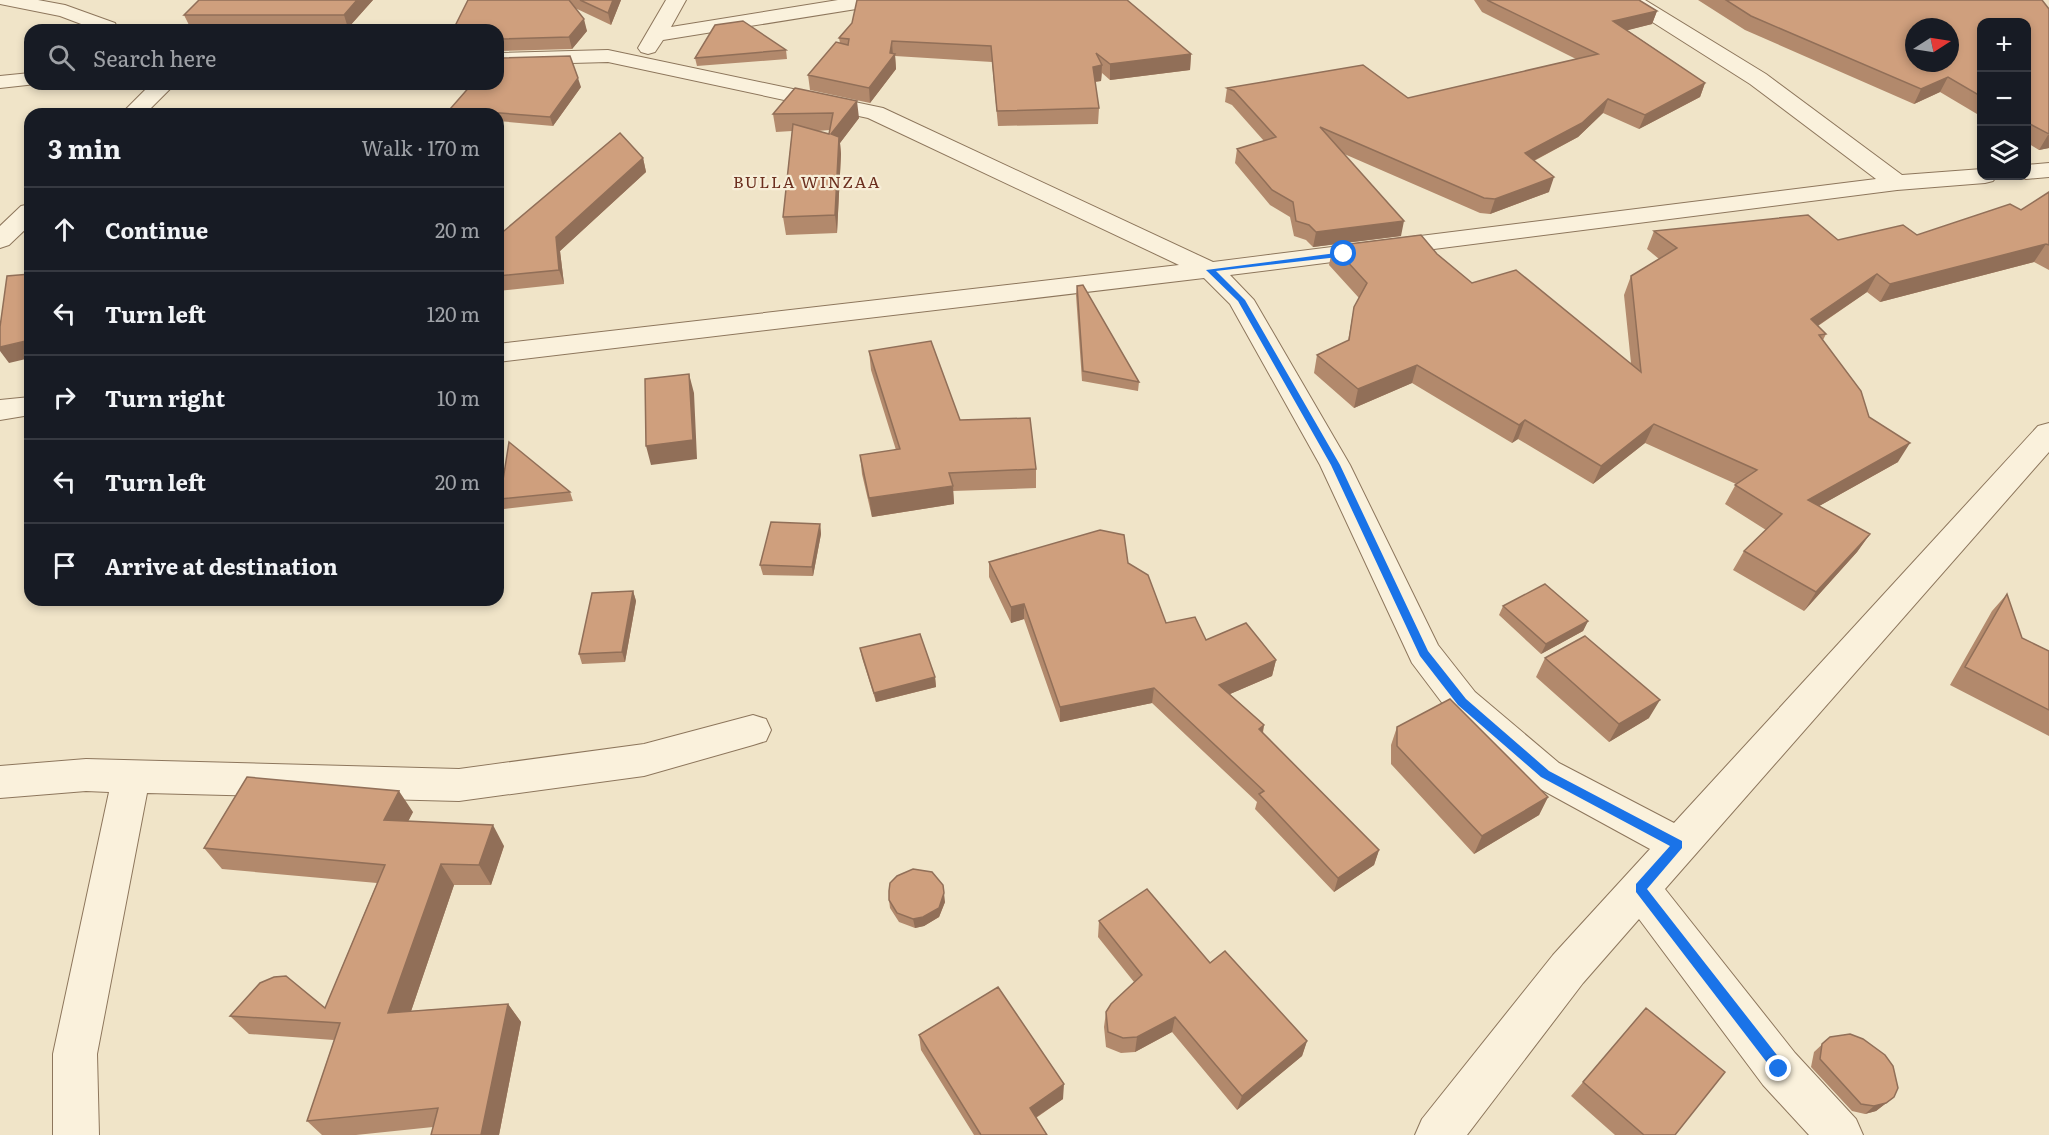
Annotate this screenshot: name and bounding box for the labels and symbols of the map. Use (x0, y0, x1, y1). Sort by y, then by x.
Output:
north arrow (1905, 18, 1959, 72)
district label: BULLA WINZAA (733, 169, 881, 193)
route start (1330, 240, 1356, 266)
route end (1765, 1055, 1791, 1081)

